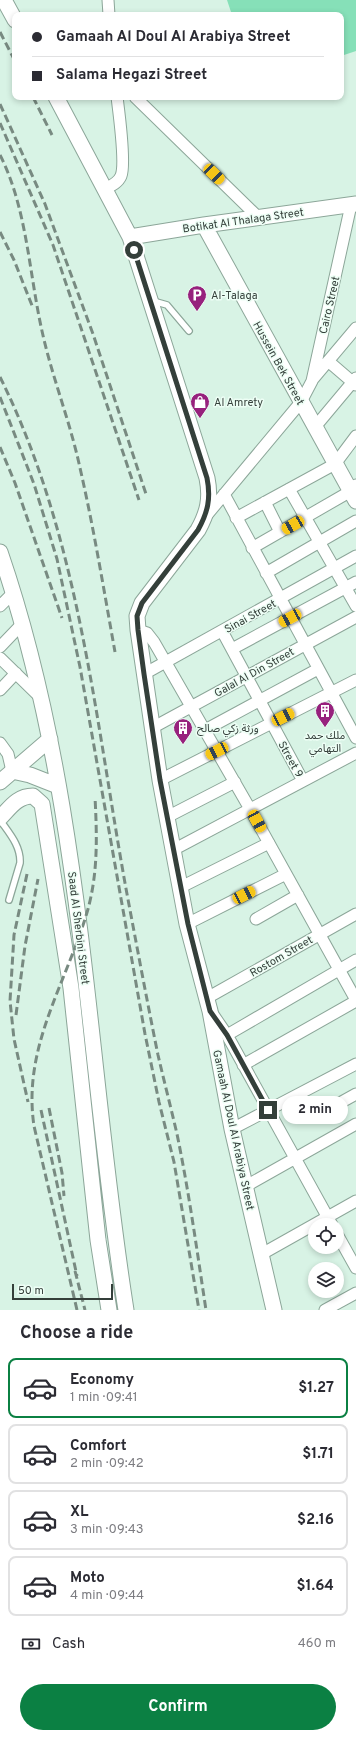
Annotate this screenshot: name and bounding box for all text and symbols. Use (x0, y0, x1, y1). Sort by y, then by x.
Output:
text: Gamaah Al Doul Al Arabiya Street (56, 28, 290, 47)
text: Salama Hegazi Street (56, 66, 207, 85)
car (201, 161, 227, 187)
street label: Botikat Al Thalaga Street (182, 206, 305, 236)
route start (125, 241, 143, 259)
street label: Cairo Street (317, 275, 343, 335)
parking icon: Al-Talaga (186, 284, 208, 312)
place label: Al-Talaga (211, 289, 258, 303)
street label: Hussein Bek Street (249, 319, 307, 408)
shop icon: Al Amrety (189, 391, 211, 419)
place label: Al Amrety (214, 396, 263, 410)
car (280, 514, 306, 536)
street label: Sinai Street (222, 597, 279, 637)
car (277, 607, 303, 629)
street label: Galal Al Din Street (212, 645, 297, 701)
building icon: ملك حمد التهامي (314, 700, 336, 728)
car (270, 706, 296, 728)
building icon: ورثة زكي صالح (172, 717, 194, 745)
place label: ورثة زكي صالح (197, 722, 259, 738)
place label: ملك حمد التهامي (305, 729, 345, 758)
street label: Street 9 (274, 739, 306, 780)
car (204, 740, 230, 762)
car (246, 808, 268, 834)
street label: Saad Al Sherbini Street (64, 871, 92, 985)
car (231, 884, 257, 906)
street label: Rostom Street (247, 933, 316, 981)
street label: Gamaah Al Doul Al Arabiya Street (209, 1049, 257, 1212)
callout: 2 min (282, 1096, 348, 1124)
route end (259, 1101, 277, 1119)
text: 2 min (298, 1102, 332, 1118)
map controls (308, 1218, 344, 1298)
button: locate (308, 1218, 344, 1254)
button: layers (308, 1262, 344, 1298)
scale bar (12, 1282, 113, 1301)
text: 50 m (18, 1284, 44, 1298)
text: Choose a ride (20, 1322, 133, 1345)
icon: car (22, 1370, 58, 1406)
text: Economy (70, 1371, 134, 1390)
text: $1.27 (298, 1379, 334, 1398)
text: 1 min · 09:41 (70, 1390, 138, 1406)
icon: car (22, 1436, 58, 1472)
text: Comfort (70, 1437, 127, 1456)
text: $1.71 (302, 1445, 334, 1464)
text: 2 min · 09:42 (70, 1456, 144, 1472)
icon: car (22, 1502, 58, 1538)
text: XL (70, 1503, 88, 1522)
text: $2.16 (297, 1511, 334, 1530)
text: 3 min · 09:43 (70, 1522, 144, 1538)
icon: car (22, 1568, 58, 1604)
text: Moto (70, 1569, 105, 1588)
text: $1.64 (296, 1577, 334, 1596)
text: 4 min · 09:44 (70, 1588, 144, 1604)
icon: cash (20, 1633, 42, 1655)
text: Cash (52, 1635, 85, 1654)
text: 460 m (298, 1636, 336, 1652)
button: Confirm (20, 1684, 336, 1730)

